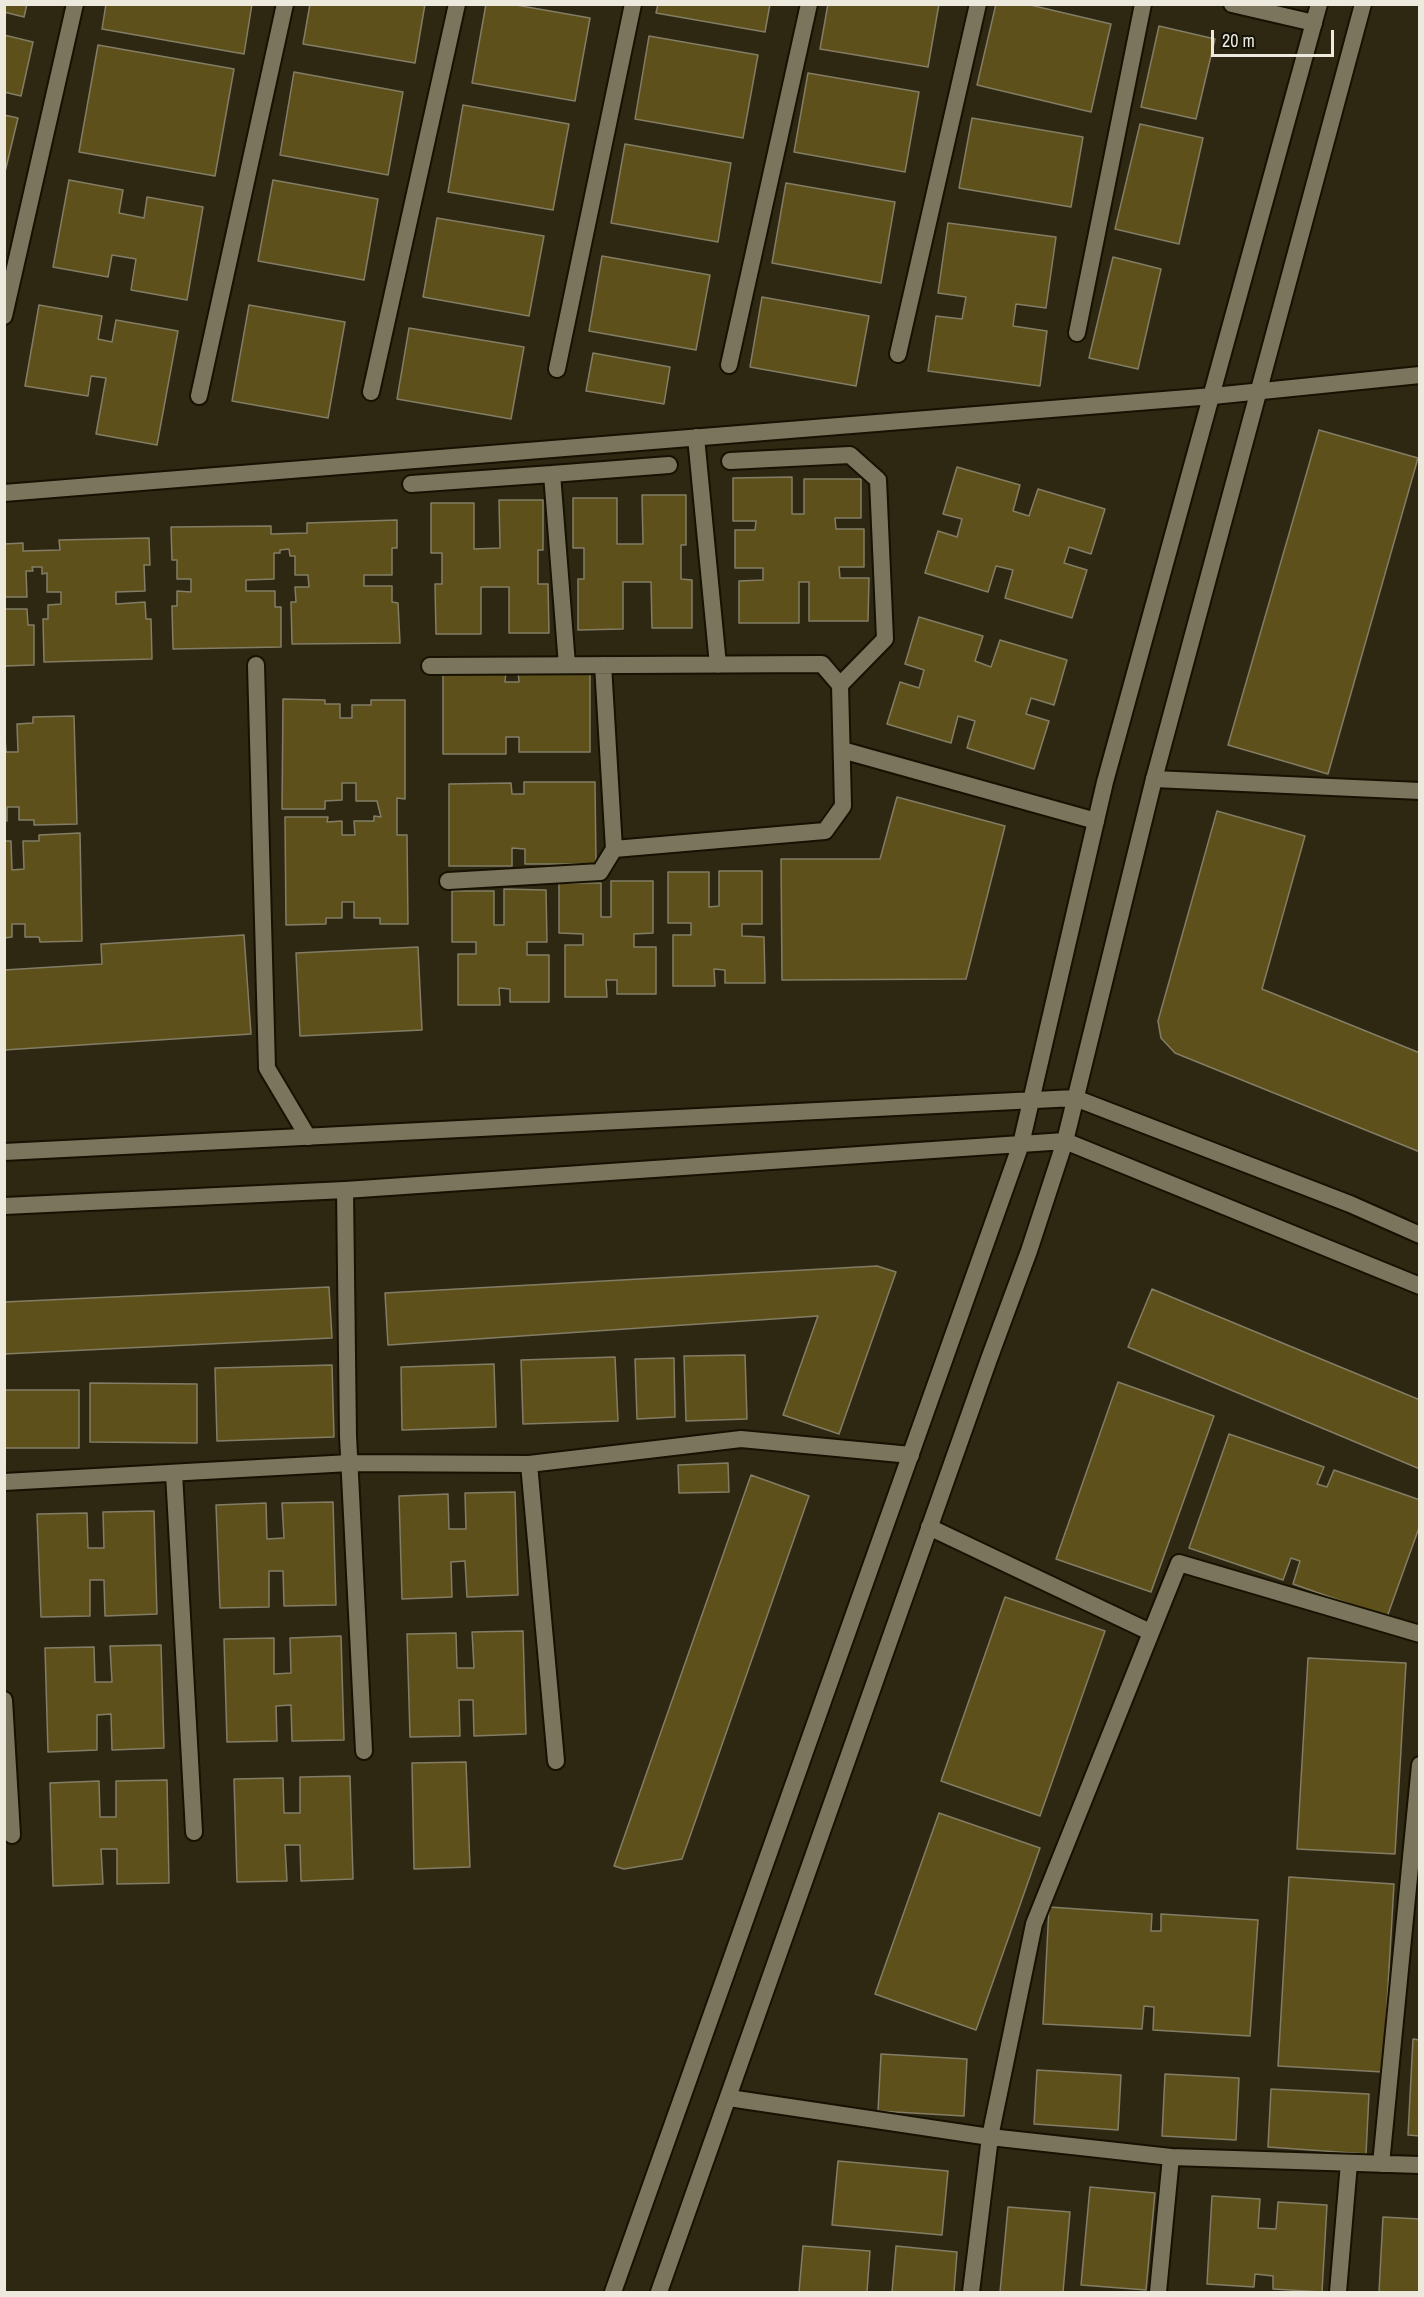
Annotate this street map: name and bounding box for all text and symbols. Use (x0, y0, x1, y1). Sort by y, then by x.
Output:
scale bar (1214, 18, 1337, 56)
text: 20 m (1222, 28, 1255, 53)

